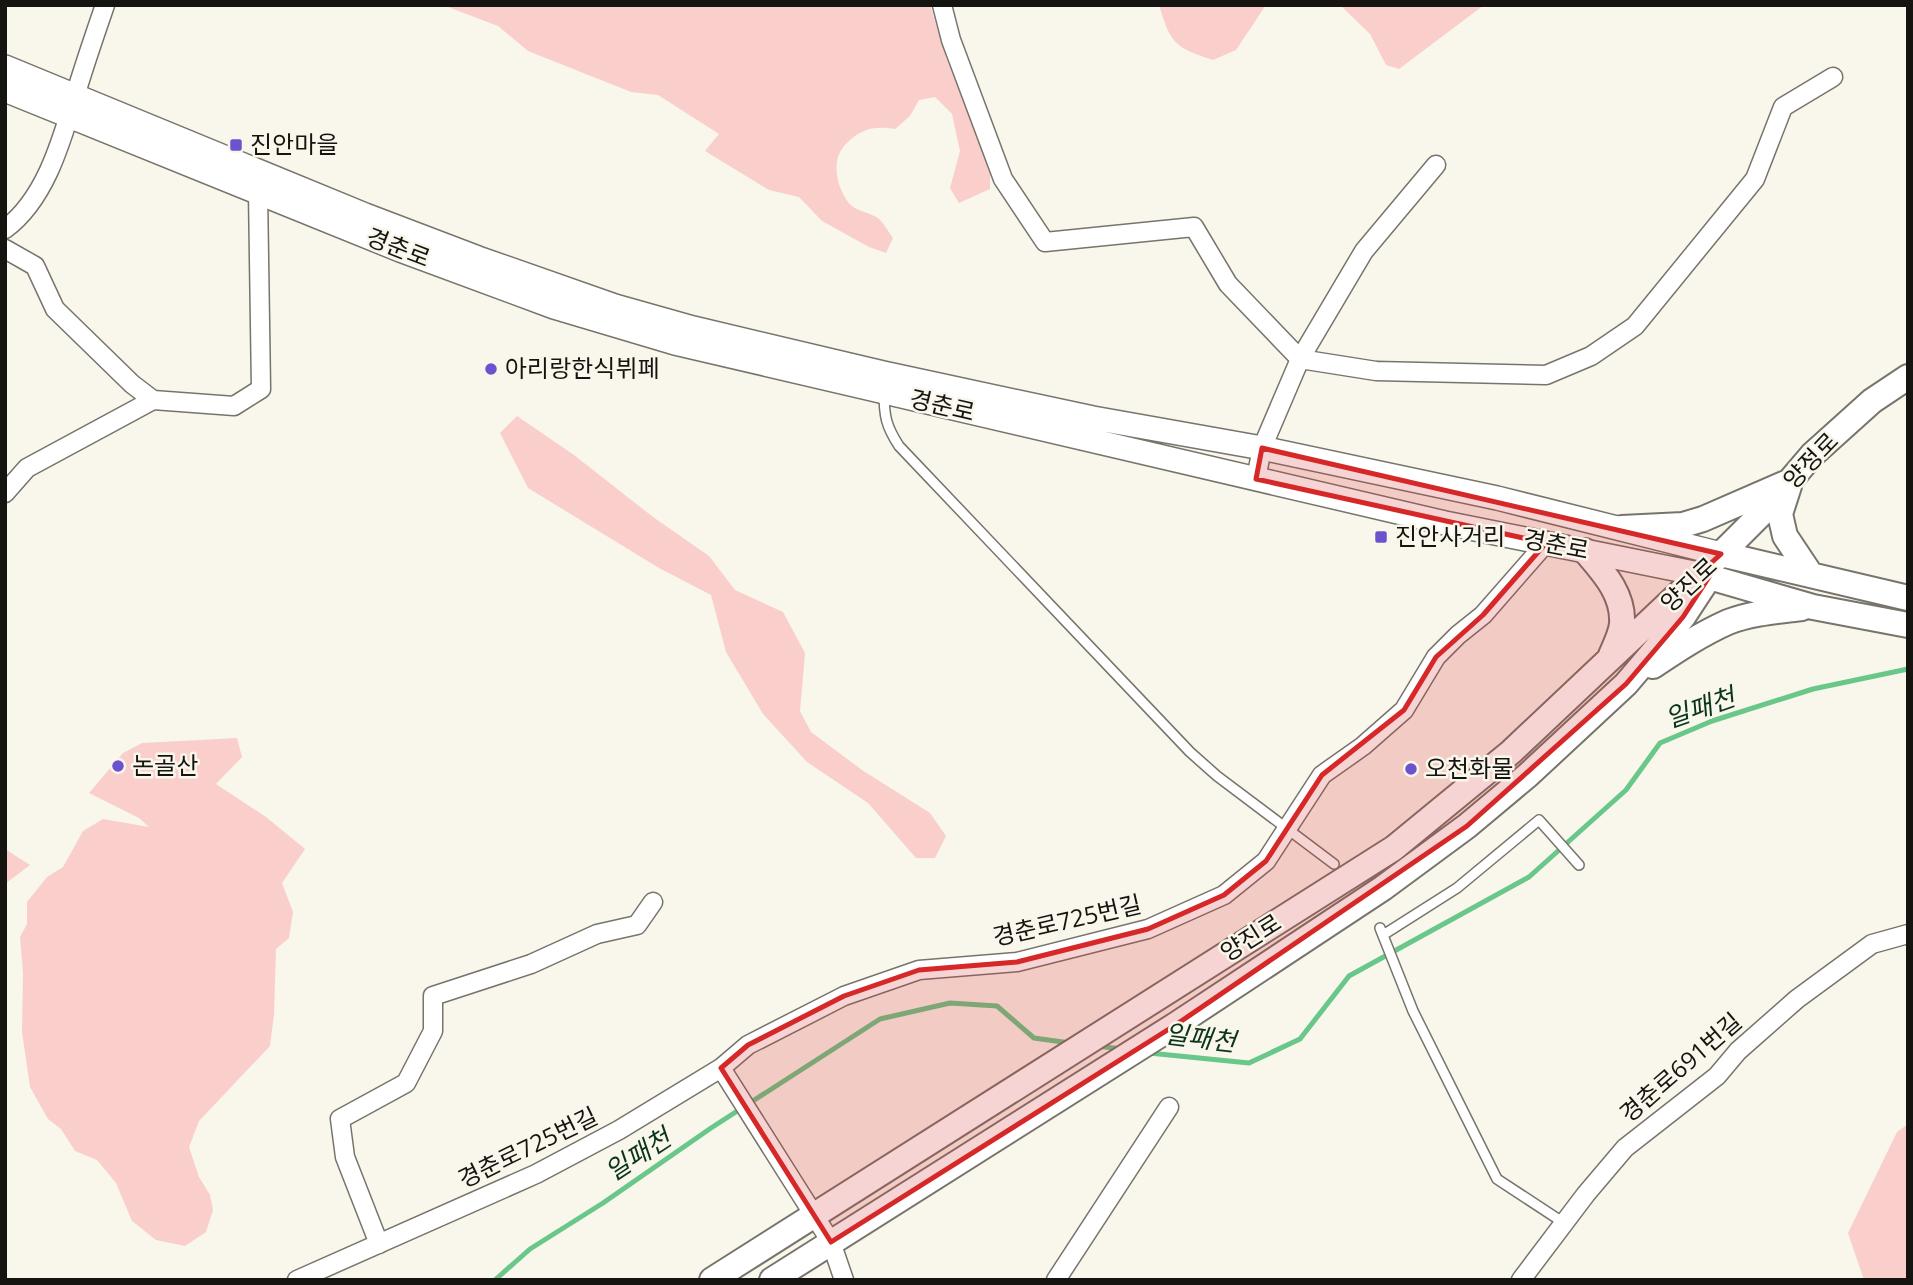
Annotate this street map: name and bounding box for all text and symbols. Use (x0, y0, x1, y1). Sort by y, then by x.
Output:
place label: 진안마을 (250, 127, 338, 160)
marker: 진안마을 (228, 137, 244, 153)
street label: 경춘로 (362, 219, 435, 274)
place label: 아리랑한식뷔페 (505, 351, 660, 384)
marker: 아리랑한식뷔페 (483, 361, 499, 377)
street label: 경춘로 (906, 381, 978, 428)
street label: 양정로 (1775, 425, 1845, 495)
place label: 진안사거리 (1395, 519, 1505, 552)
street label: 경춘로 (1521, 521, 1592, 566)
marker: 진안사거리 (1373, 529, 1389, 545)
street label: 양진로 (1652, 549, 1723, 619)
water label: 일패천 (1660, 677, 1742, 736)
place label: 논골산 (132, 748, 198, 781)
place label: 오천화물 (1425, 751, 1513, 784)
marker: 논골산 (110, 758, 126, 774)
marker: 오천화물 (1403, 761, 1419, 777)
street label: 경춘로725번길 (989, 886, 1144, 953)
street label: 양진로 (1213, 905, 1287, 968)
street label: 경춘로691번길 (1612, 1005, 1748, 1129)
water label: 일패천 (1162, 1015, 1241, 1060)
street label: 경춘로725번길 (452, 1099, 603, 1195)
water label: 일패천 (598, 1118, 680, 1189)

